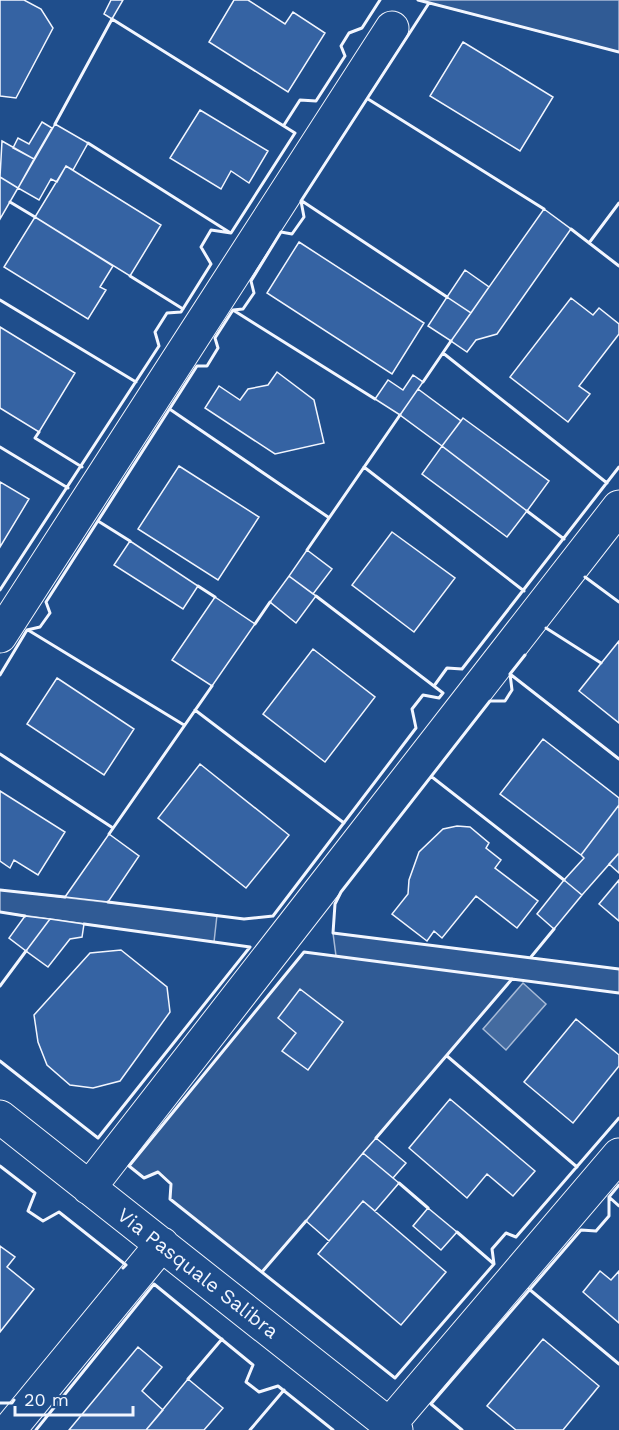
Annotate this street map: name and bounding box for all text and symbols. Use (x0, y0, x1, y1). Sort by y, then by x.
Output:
street label: Via Pasquale Salibra (113, 1203, 283, 1343)
scale bar (15, 1379, 134, 1417)
text: 20 m (24, 1389, 69, 1410)

